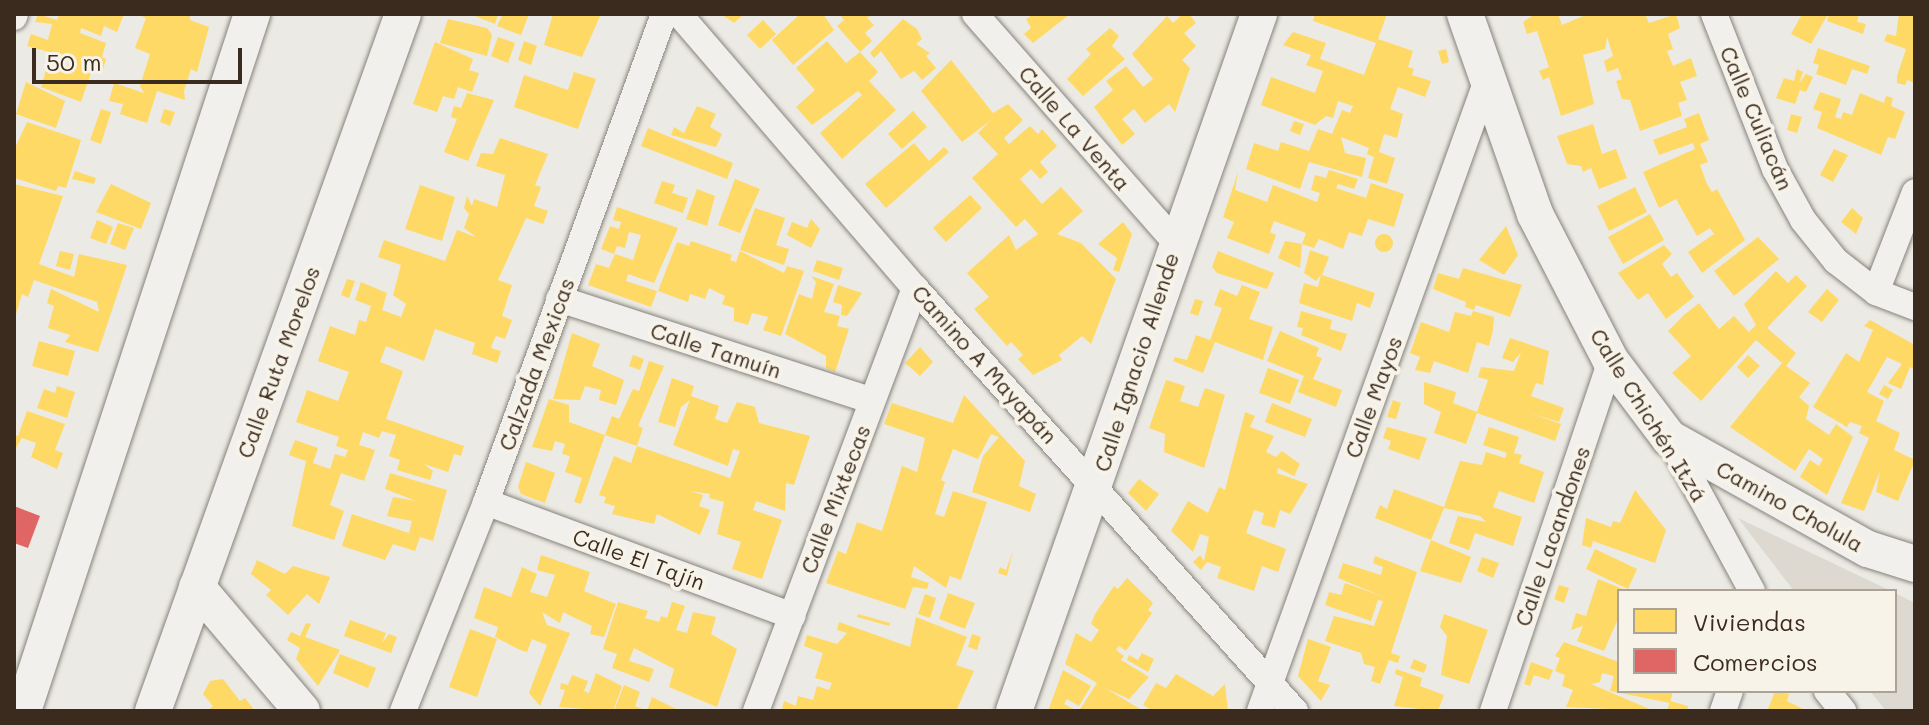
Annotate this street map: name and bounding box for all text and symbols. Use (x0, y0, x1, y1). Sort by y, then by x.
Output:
scale bar (36, 32, 246, 82)
street label: Calle Culiacán (1715, 42, 1799, 194)
text: 50 m (46, 46, 102, 77)
street label: Calle La Venta (1014, 60, 1136, 196)
street label: Calle Ignacio Allende (1088, 249, 1184, 475)
street label: Calle Ruta Morelos (231, 262, 325, 462)
street label: Calzada Mexicas (492, 274, 580, 454)
street label: Camino A Mayapán (907, 279, 1063, 449)
street label: Calle Tamuín (647, 316, 785, 384)
street label: Calle Chichén Itzá (1585, 323, 1713, 507)
street label: Calle Mayos (1339, 333, 1407, 461)
street label: Calle Mixtecas (795, 421, 875, 577)
street label: Calle Lacandones (1509, 442, 1595, 630)
street label: Camino Cholula (1712, 455, 1868, 557)
street label: Calle El Tajín (569, 523, 709, 595)
legend (1617, 589, 1897, 693)
text: Viviendas (1693, 606, 1806, 637)
text: Comercios (1693, 646, 1818, 677)

